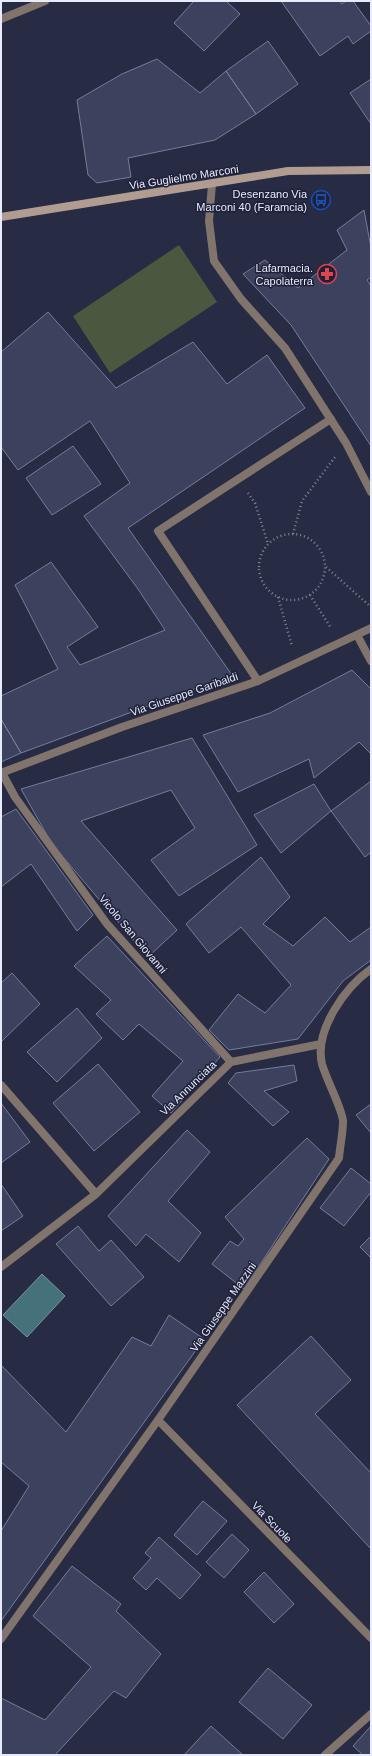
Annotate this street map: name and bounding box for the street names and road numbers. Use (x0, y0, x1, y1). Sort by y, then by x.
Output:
street label: Via Guglielmo Marconi (129, 162, 239, 192)
street label: Via Giuseppe Garibaldi (129, 670, 239, 718)
street label: Vicolo San Giovanni (97, 892, 169, 976)
street label: Via Annunciata (158, 1058, 219, 1118)
street label: Via Giuseppe Mazzini (188, 1260, 258, 1354)
street label: Via Scuole (249, 1499, 295, 1545)

